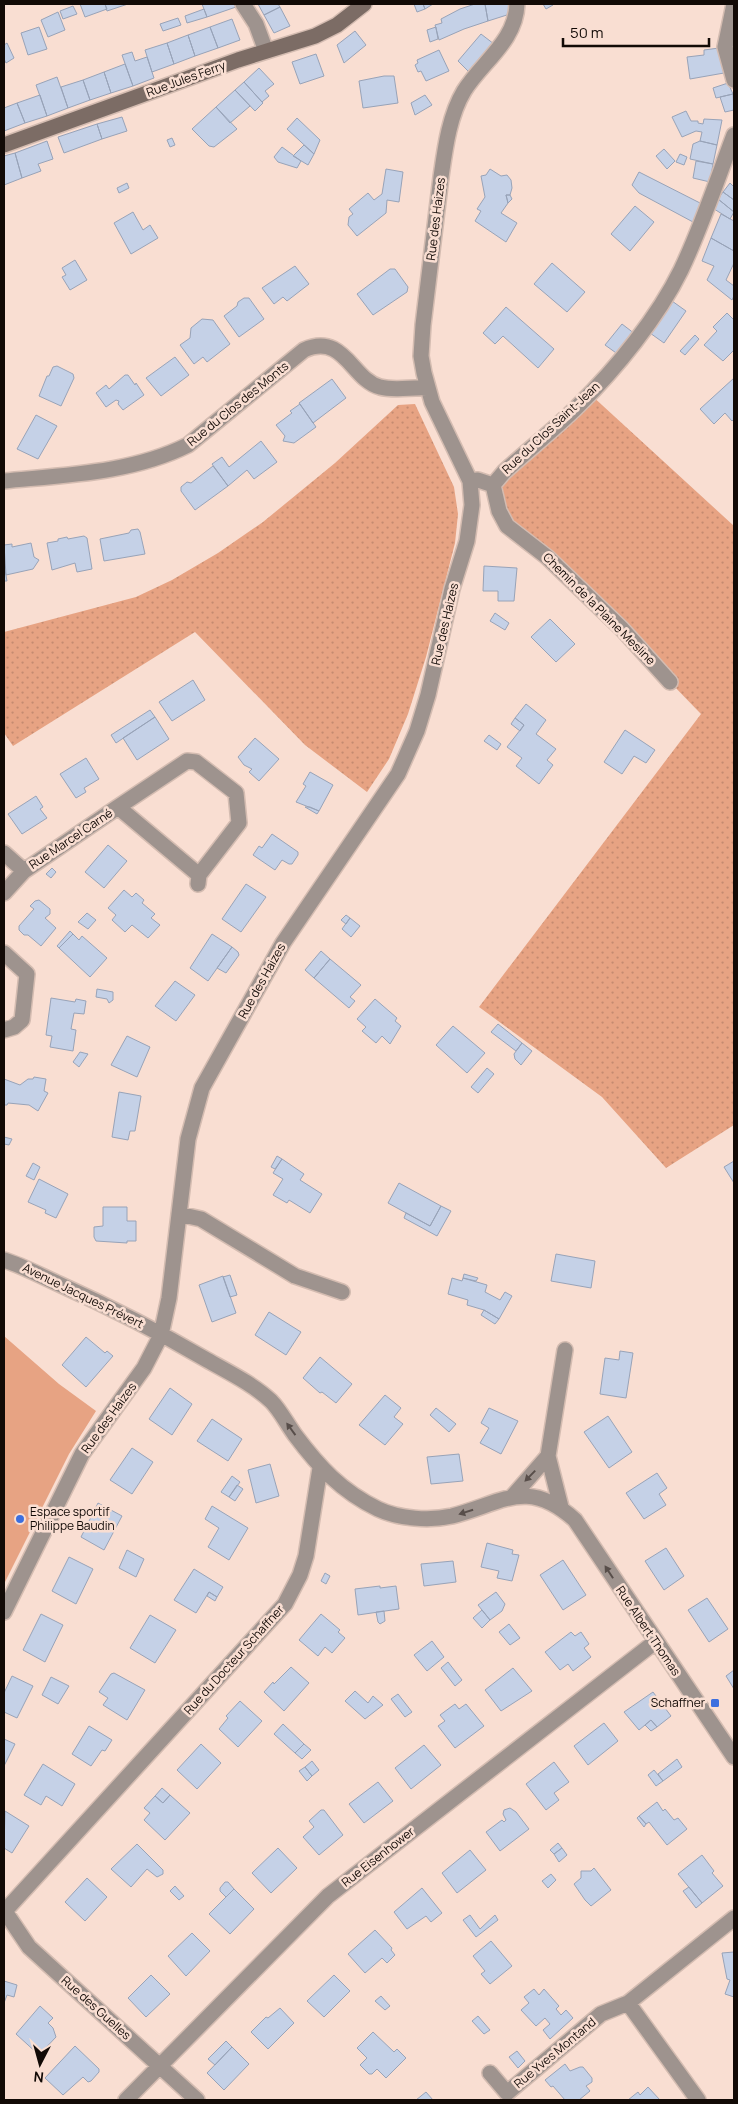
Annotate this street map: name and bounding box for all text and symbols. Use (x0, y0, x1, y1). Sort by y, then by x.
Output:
scale bar (563, 15, 709, 47)
text: 50 m (570, 22, 604, 43)
street label: Rue Jules Ferry (144, 56, 228, 101)
street label: Rue des Haizes (422, 176, 449, 262)
street label: Rue du Clos des Monts (183, 357, 292, 450)
street label: Rue du Clos Saint-Jean (498, 378, 603, 477)
street label: Chemin de la Plaine Mesline (539, 549, 659, 669)
street label: Rue des Haizes (427, 581, 462, 667)
street label: Rue Marcel Carné (26, 804, 116, 873)
street label: Rue des Haizes (234, 940, 289, 1022)
street label: Avenue Jacques Prévert (20, 1259, 147, 1332)
street label: Rue des Haizes (77, 1379, 140, 1457)
one-way arrow (286, 1422, 296, 1436)
one-way arrow (524, 1470, 536, 1482)
place label: Espace sportif Philippe Baudin (30, 1503, 115, 1534)
one-way arrow (458, 1508, 473, 1516)
marker: Espace sportif Philippe Baudin (14, 1513, 26, 1525)
one-way arrow (604, 1565, 614, 1578)
street label: Rue Albert Thomas (612, 1583, 685, 1679)
street label: Rue du Docteur Schaffner (180, 1601, 288, 1718)
place label: Schaffner (651, 1694, 706, 1711)
marker: Schaffner (709, 1697, 721, 1709)
street label: Rue Eisenhower (338, 1822, 418, 1890)
street label: Rue des Guelles (58, 1972, 135, 2044)
street label: Rue Yves Montand (510, 2013, 599, 2092)
north arrow (15, 2039, 65, 2089)
text: N (33, 2067, 45, 2087)

